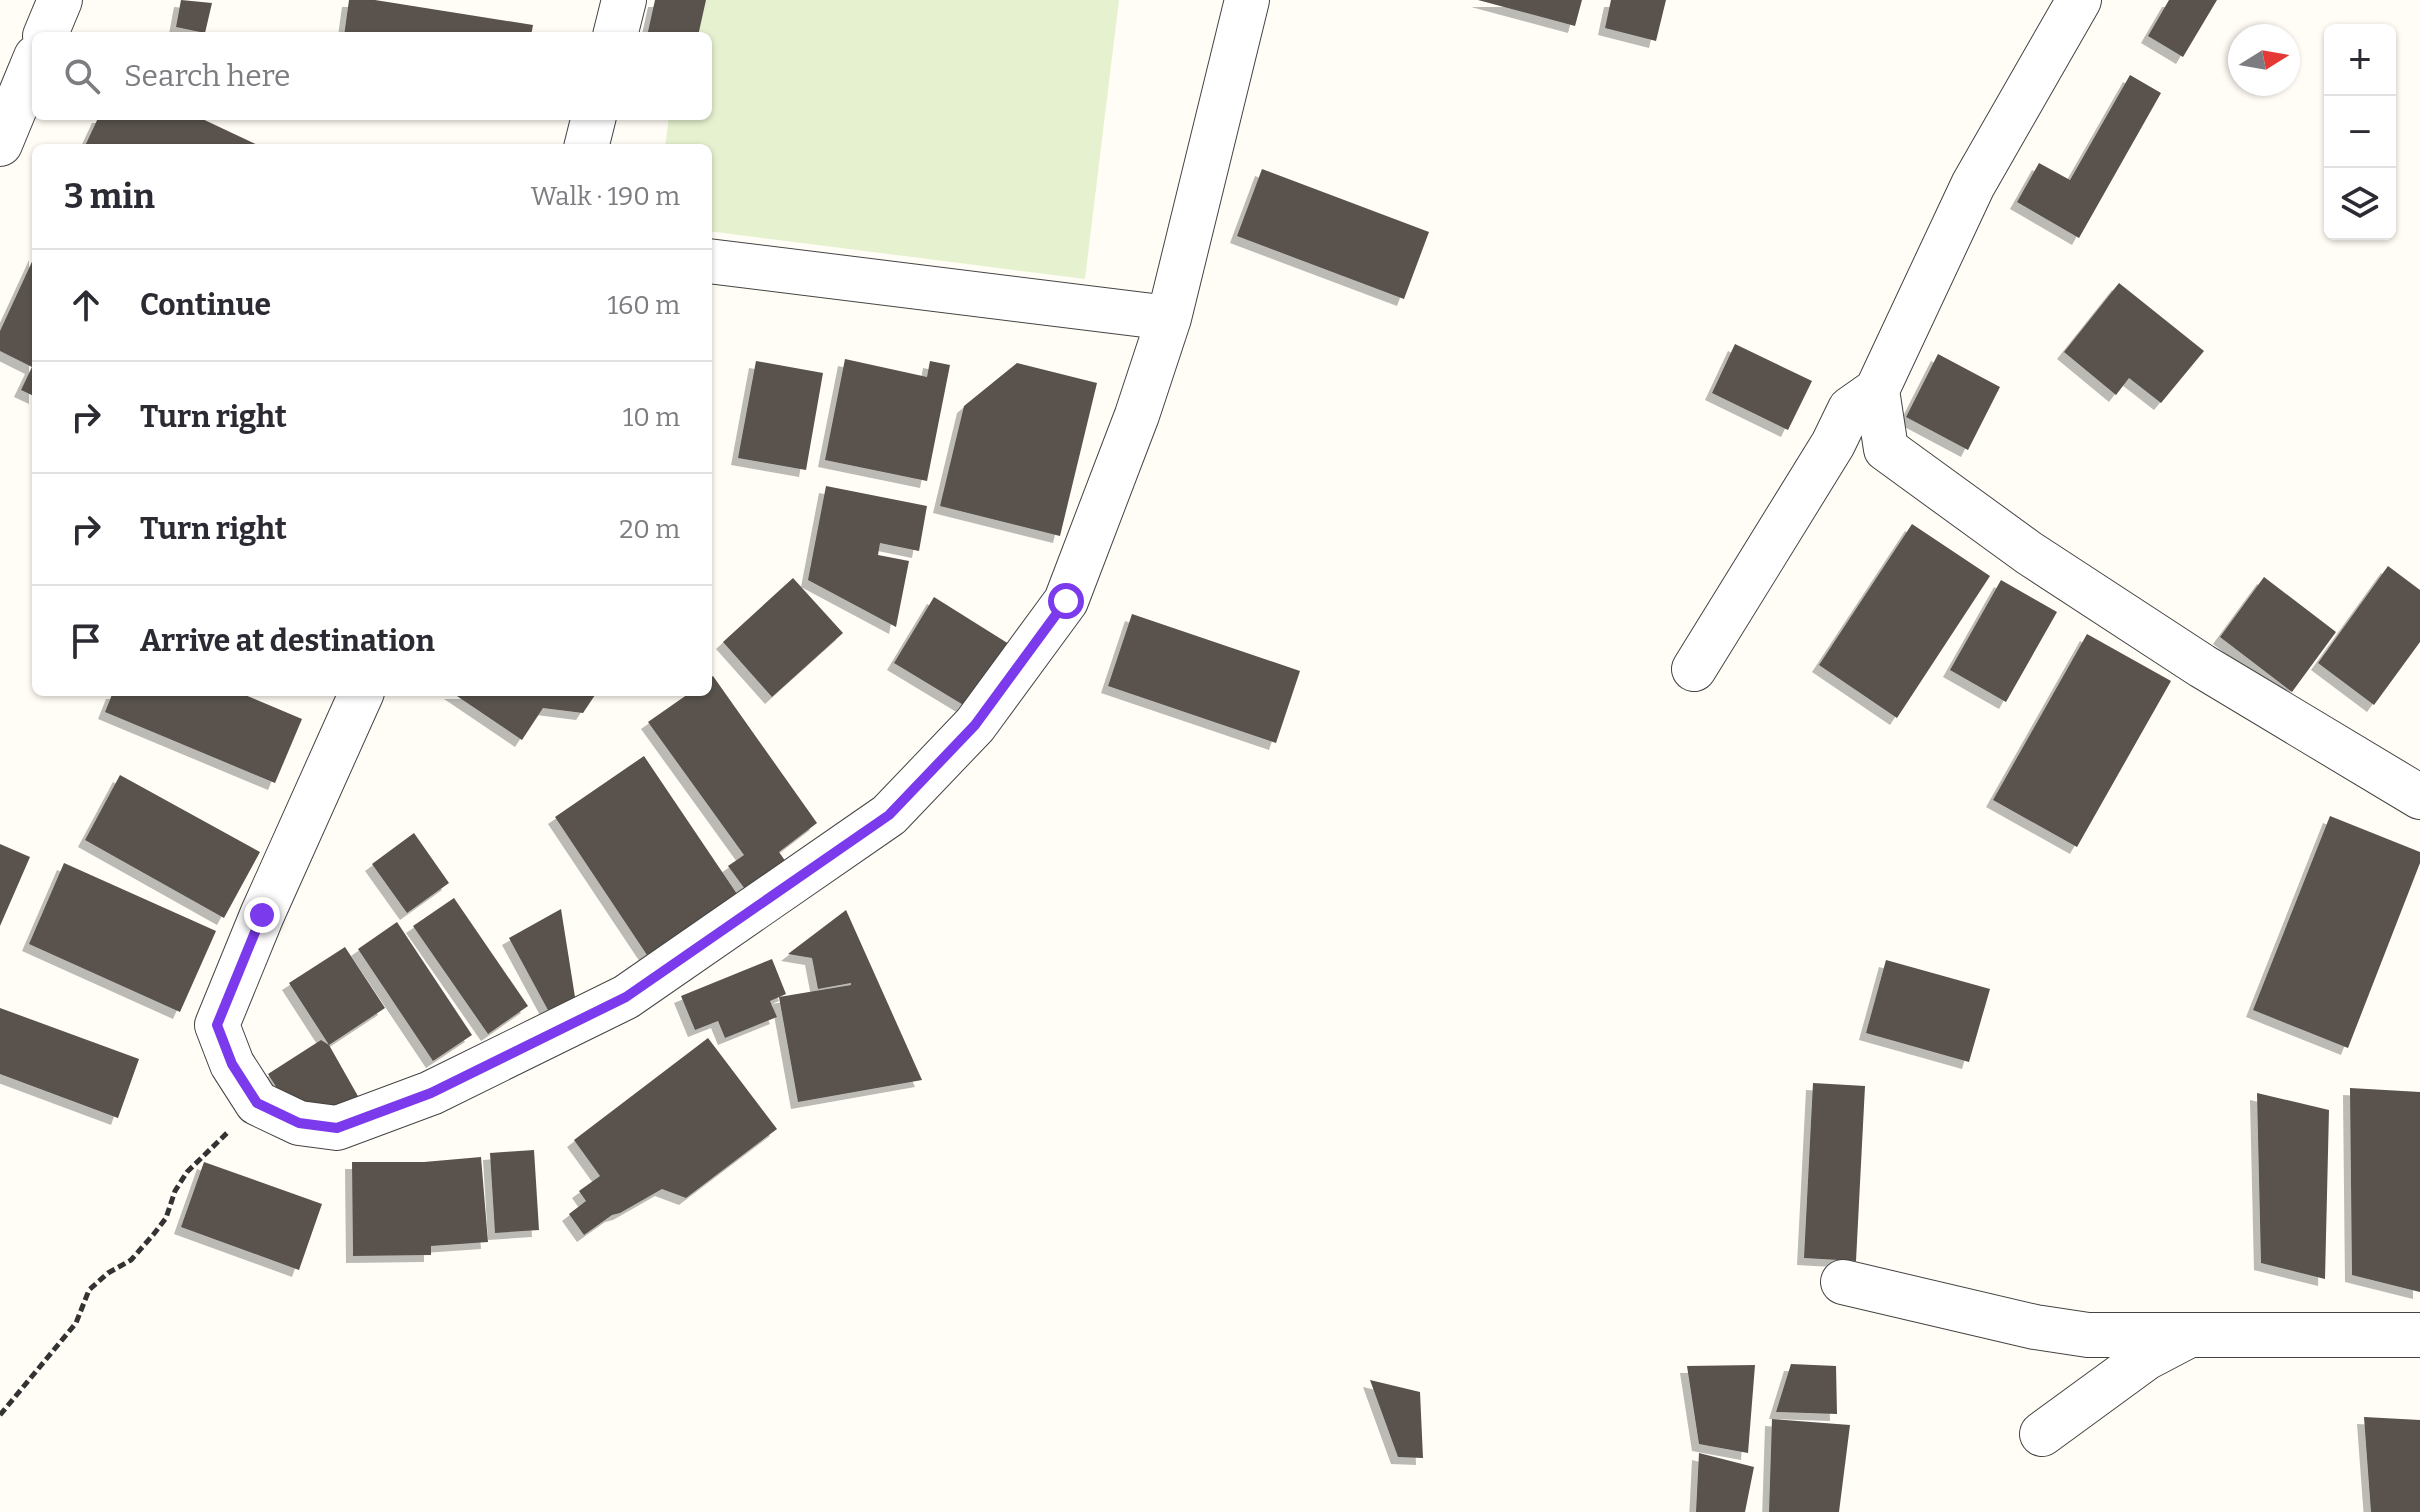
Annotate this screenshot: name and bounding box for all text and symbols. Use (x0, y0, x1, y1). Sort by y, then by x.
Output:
north arrow (2228, 24, 2300, 96)
map controls (2324, 24, 2396, 240)
button: + (2324, 24, 2396, 96)
search box (32, 32, 712, 120)
icon: search (60, 54, 104, 98)
text: Search here (124, 58, 291, 94)
button: − (2324, 96, 2396, 168)
button: layers (2324, 168, 2396, 240)
text: 3 min (64, 176, 155, 217)
text: Walk · 190 m (531, 181, 680, 212)
icon: ahead (64, 283, 108, 327)
text: Continue (140, 287, 271, 323)
text: 160 m (608, 290, 680, 321)
icon: right (64, 395, 108, 439)
text: Turn right (140, 399, 287, 435)
text: 10 m (623, 402, 680, 433)
icon: right (64, 507, 108, 551)
text: Turn right (140, 511, 287, 547)
text: 20 m (619, 514, 680, 545)
route start (1048, 583, 1084, 619)
icon: arrive (64, 619, 108, 663)
text: Arrive at destination (140, 623, 435, 659)
route end (244, 897, 280, 933)

